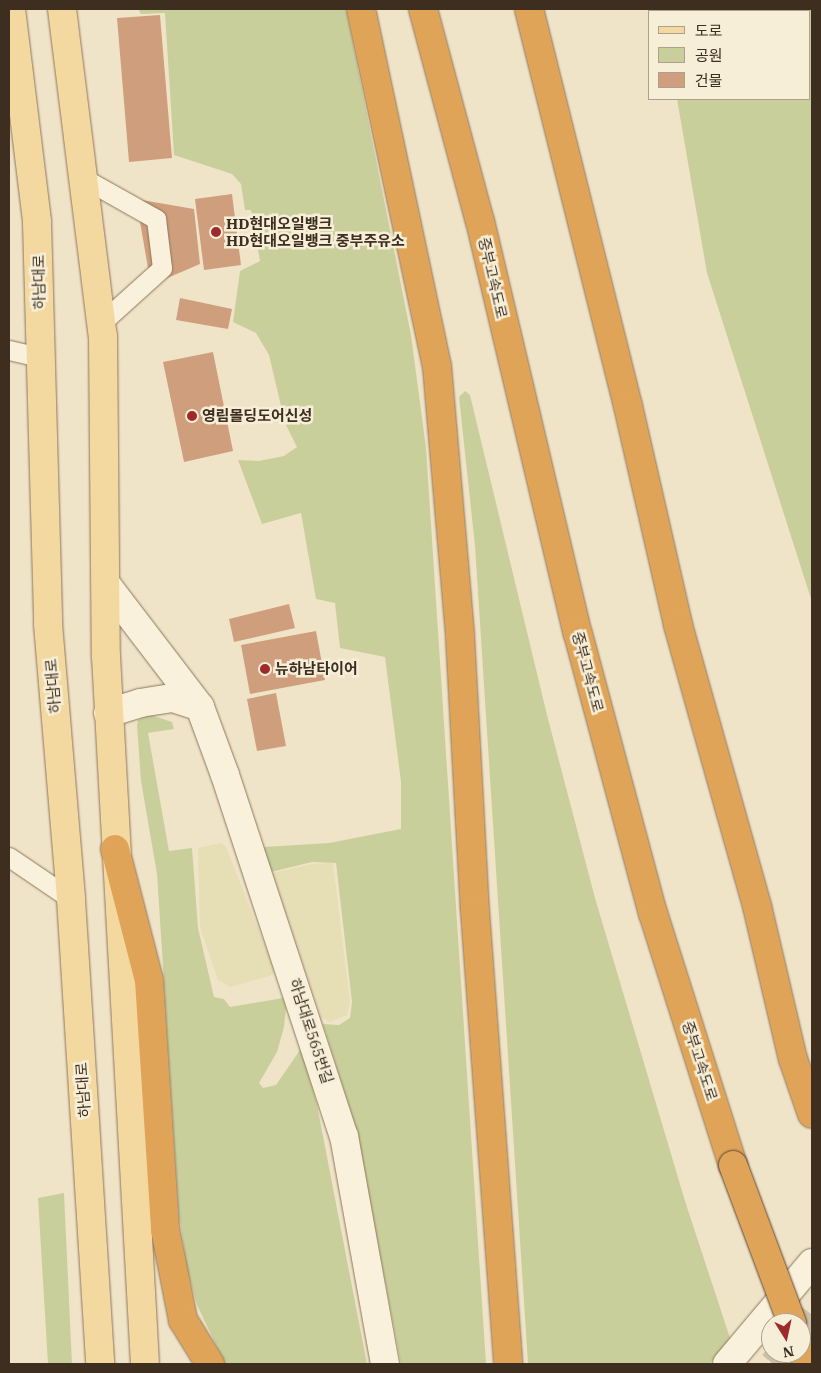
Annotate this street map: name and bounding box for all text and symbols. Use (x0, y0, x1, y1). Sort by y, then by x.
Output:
legend (648, 10, 811, 100)
text: 도로 (695, 21, 723, 40)
text: 공원 (695, 46, 723, 65)
text: 건물 (695, 71, 723, 90)
place label: HD현대오일뱅크 HD현대오일뱅크 중부주유소 (226, 214, 405, 249)
marker: HD현대오일뱅크 HD현대오일뱅크 중부주유소 (210, 226, 222, 238)
street label: 중부고속도로 (475, 236, 511, 320)
street label: 하남대로 (30, 254, 48, 310)
place label: 영림몰딩도어신성 (202, 407, 312, 425)
marker: 영림몰딩도어신성 (186, 410, 198, 422)
street label: 중부고속도로 (569, 630, 607, 714)
street label: 하남대로 (42, 658, 64, 714)
place label: 뉴하남타이어 (275, 660, 358, 678)
marker: 뉴하남타이어 (259, 663, 271, 675)
street label: 하남대로565번길 (285, 976, 337, 1086)
street label: 중부고속도로 (679, 1019, 721, 1103)
street label: 하남대로 (72, 1062, 94, 1118)
north arrow (761, 1313, 811, 1363)
text: N (781, 1342, 795, 1362)

